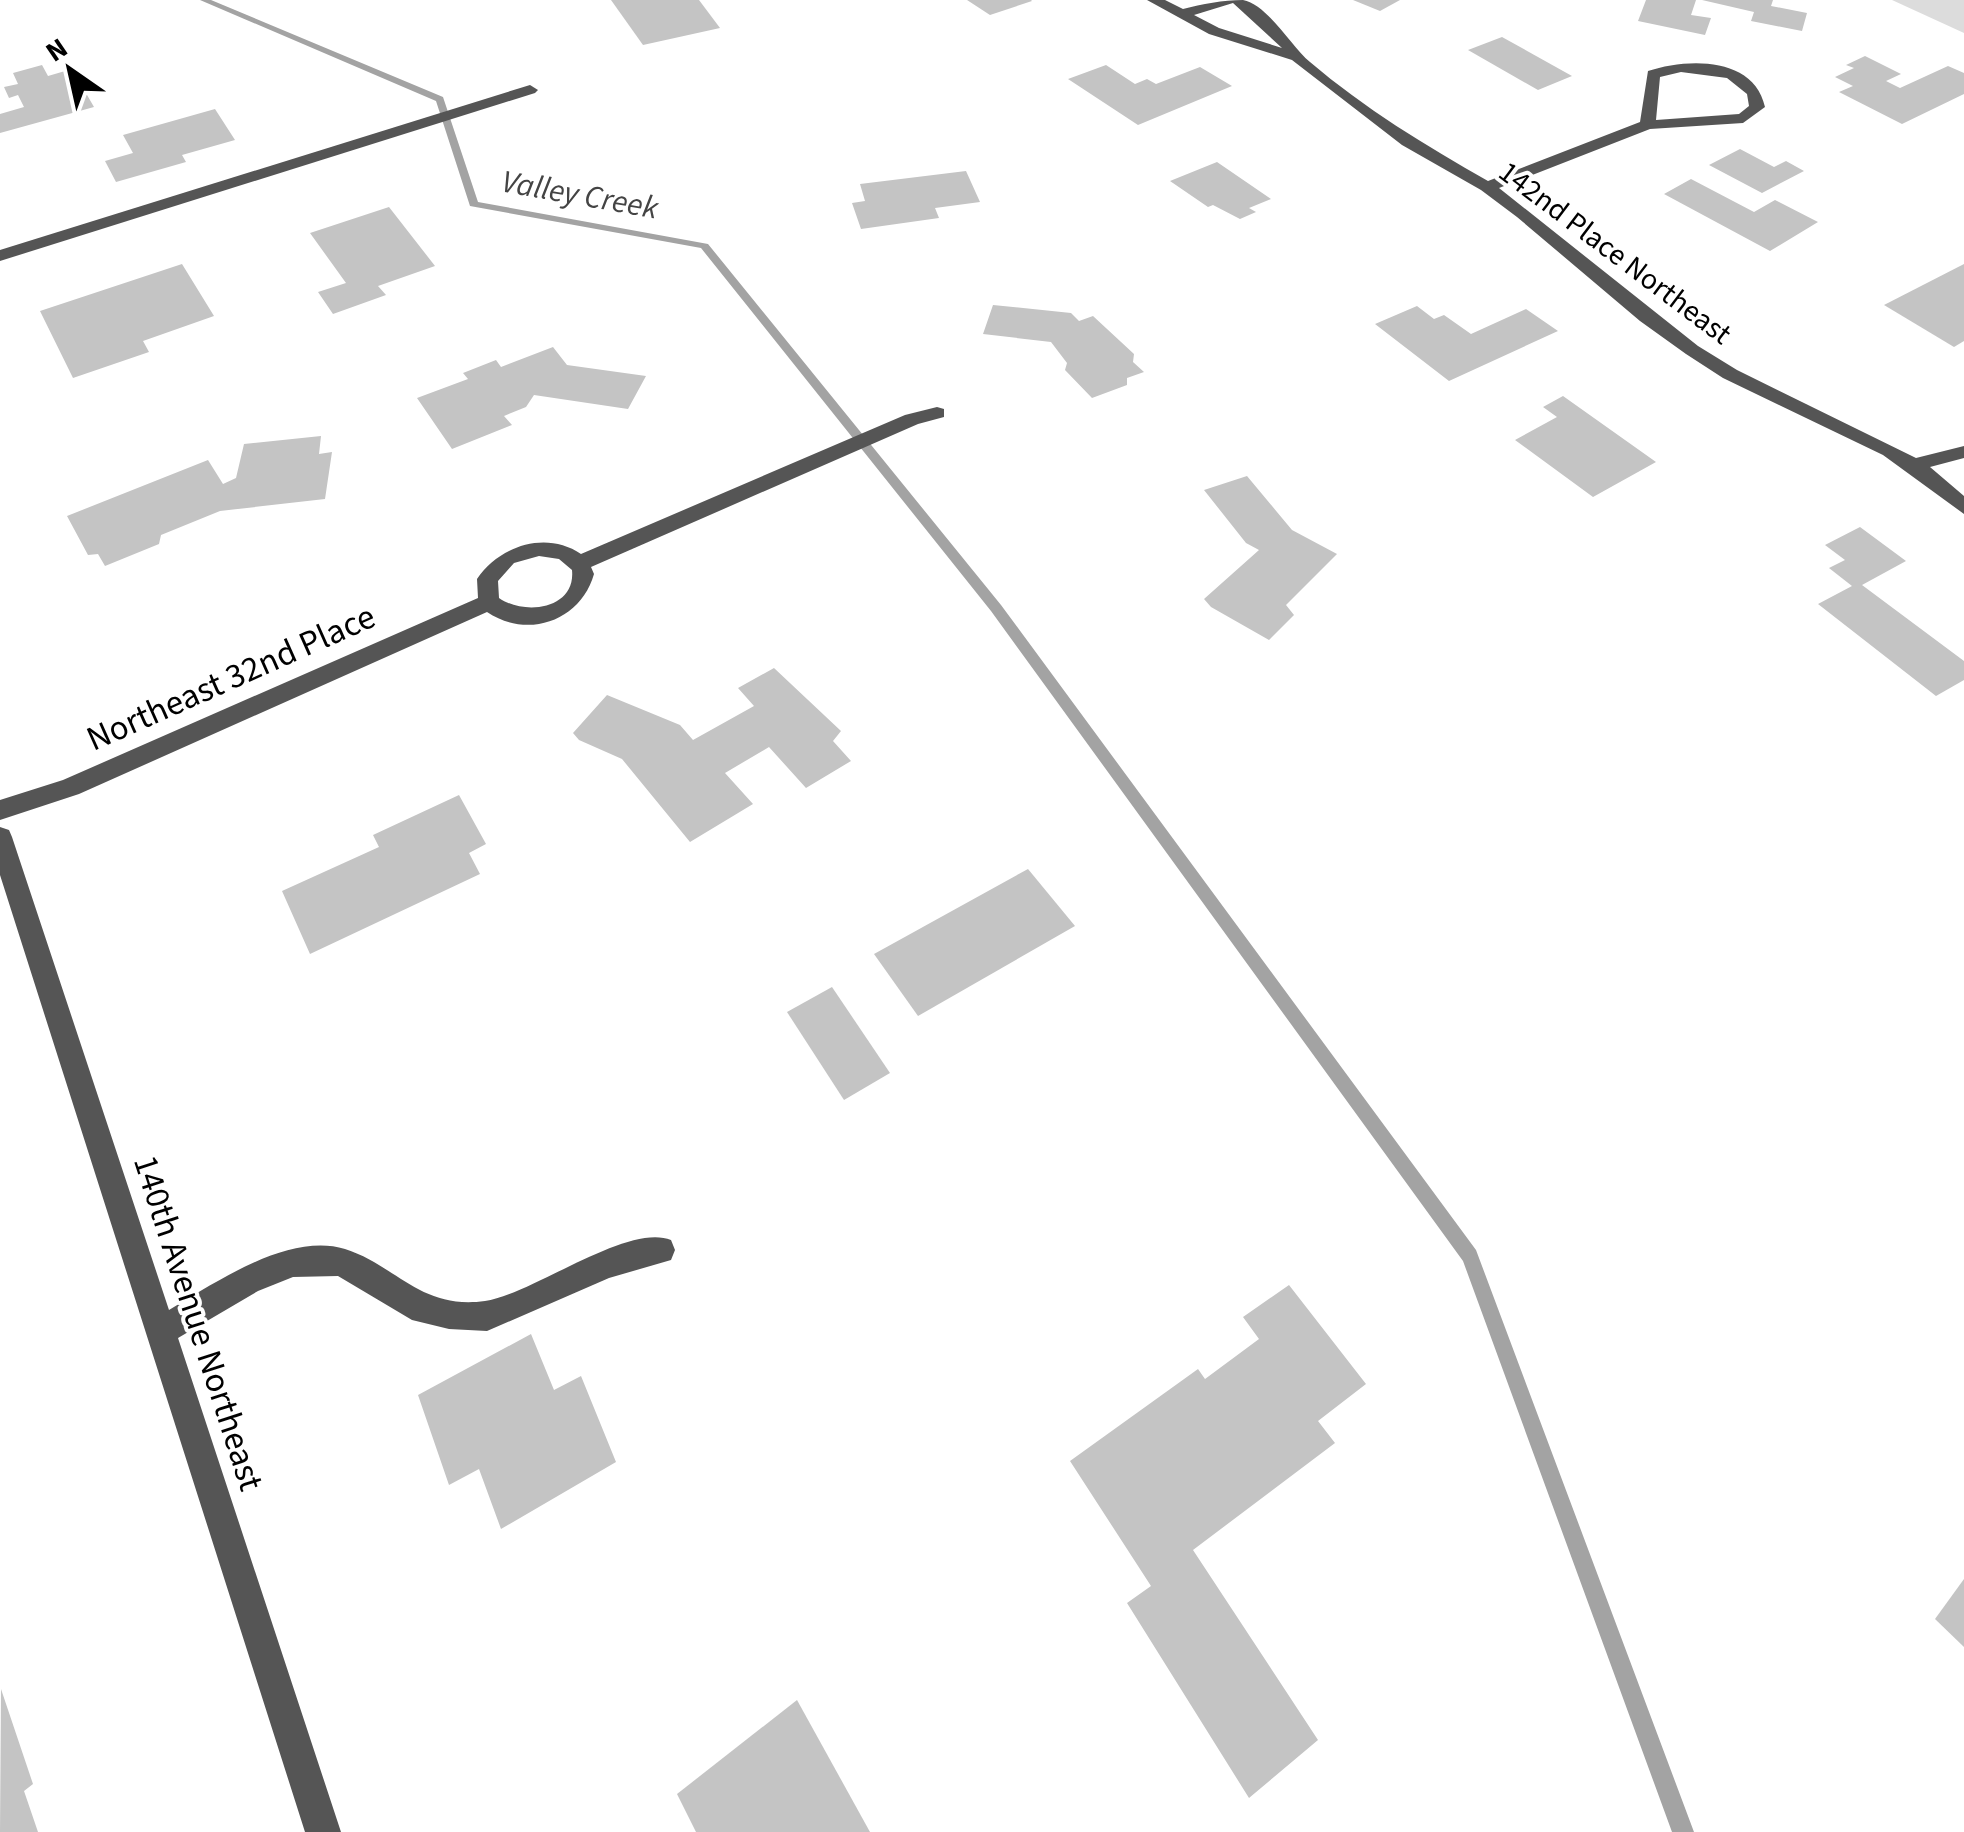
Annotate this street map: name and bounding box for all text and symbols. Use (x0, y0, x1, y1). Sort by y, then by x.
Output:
north arrow (20, 20, 120, 120)
text: N (38, 28, 75, 72)
street label: 142nd Place Northeast (1490, 151, 1740, 355)
water label: Valley Creek (498, 159, 662, 231)
street label: Northeast 32nd Place (79, 592, 383, 764)
street label: 140th Avenue Northeast (120, 1149, 276, 1497)

